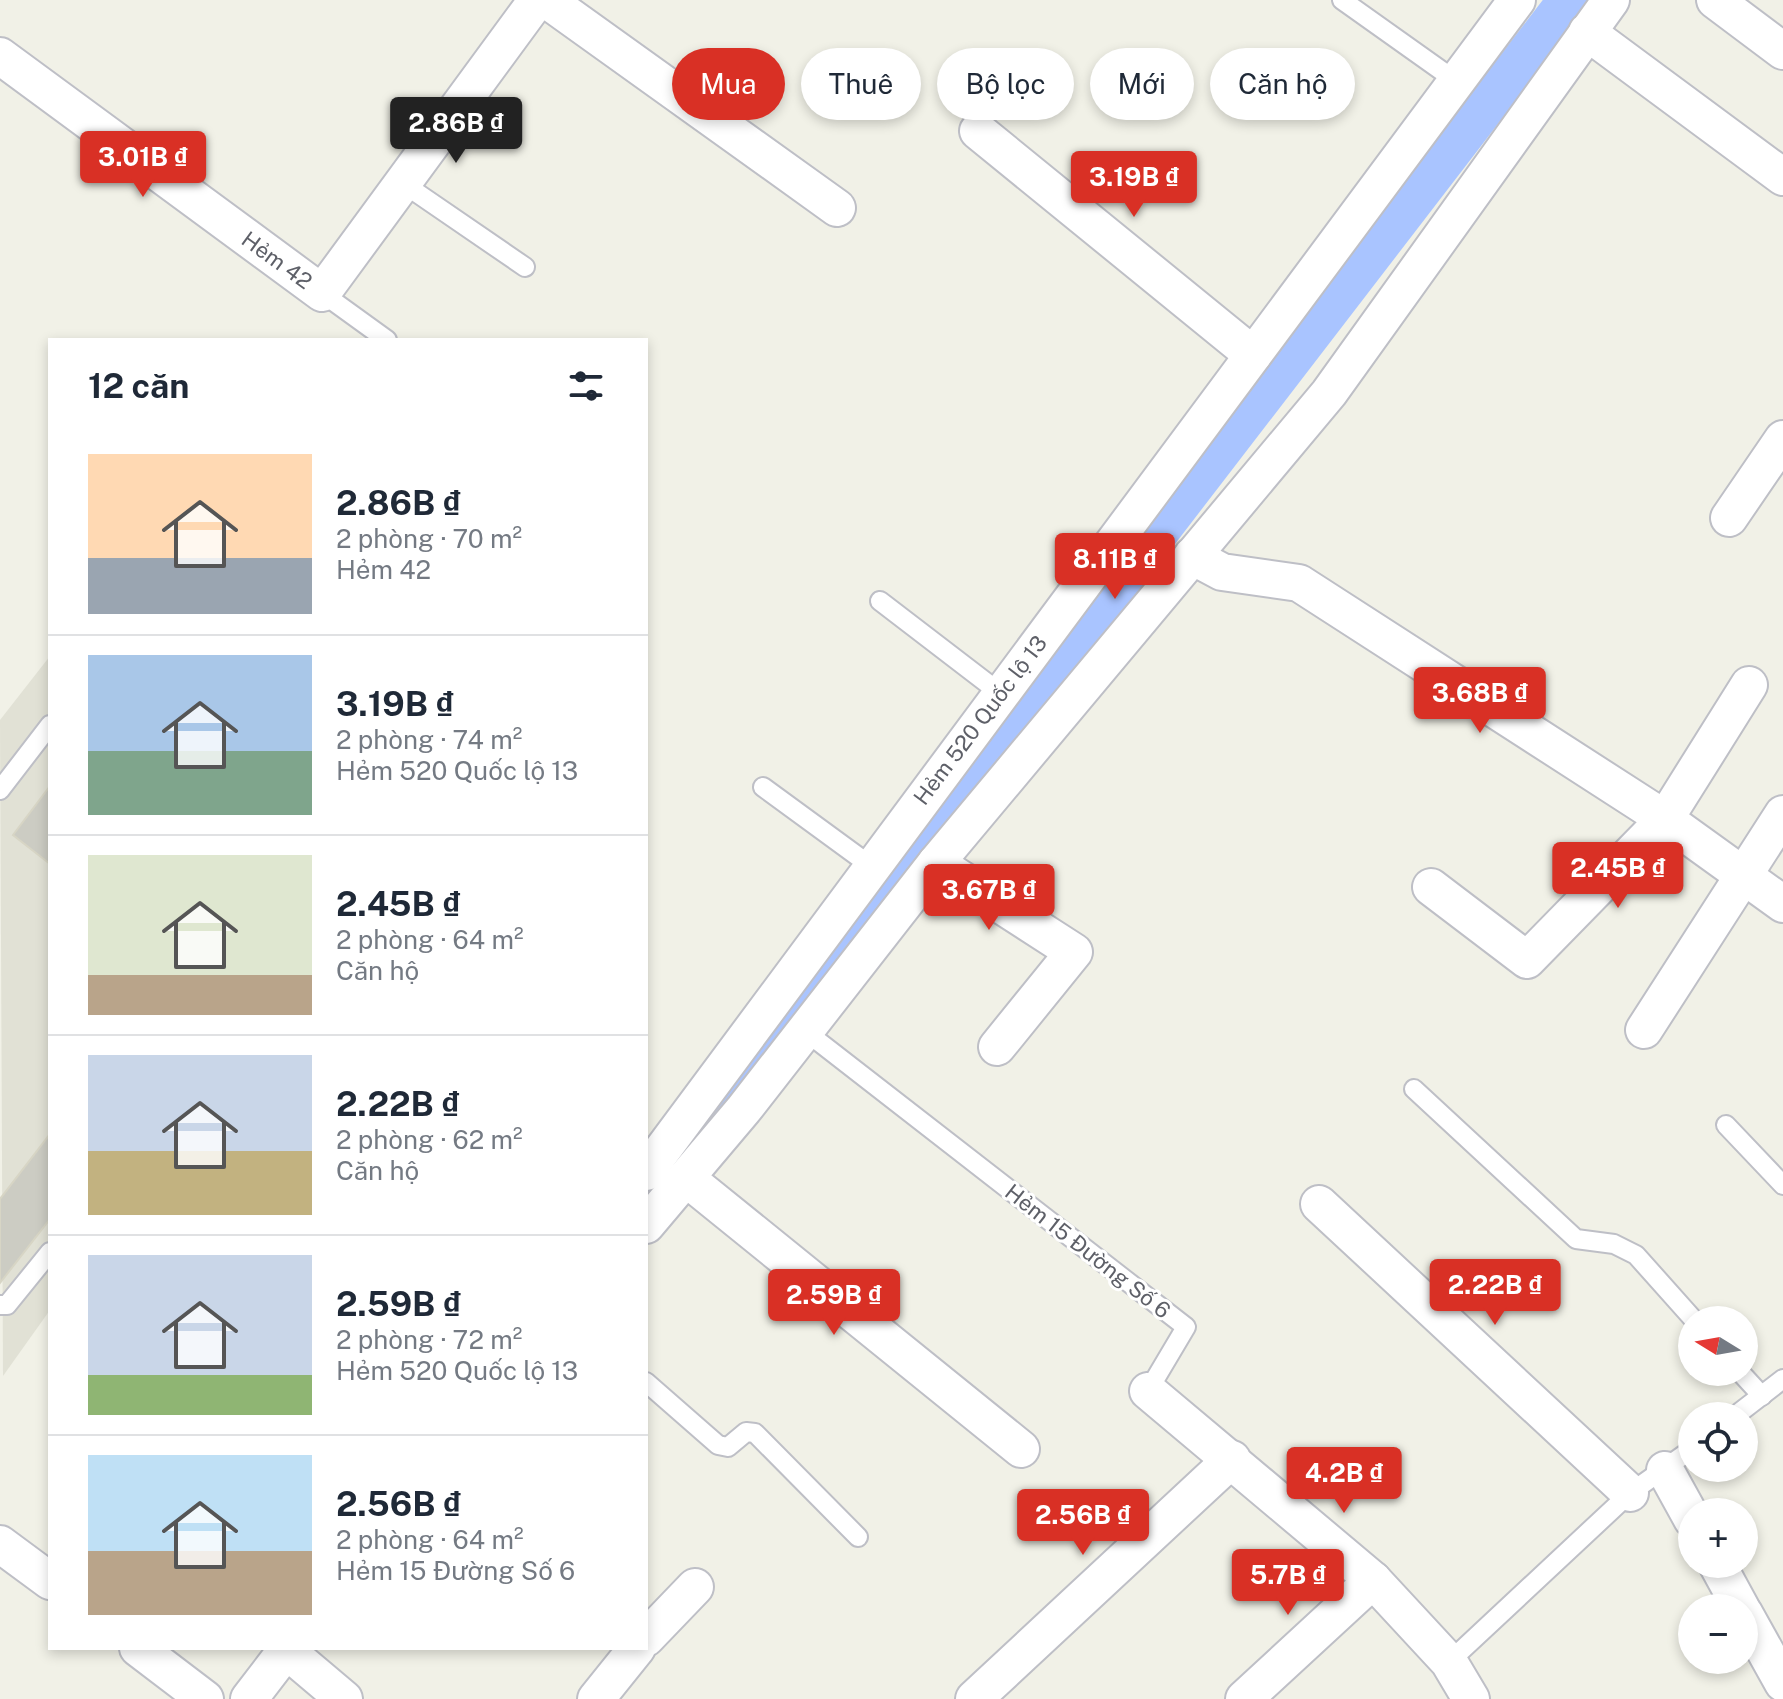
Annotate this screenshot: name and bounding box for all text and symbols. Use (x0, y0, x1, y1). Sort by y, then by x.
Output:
chip: Mua (672, 48, 785, 120)
chip: Thuê (801, 48, 921, 120)
chip: Bộ lọc (937, 48, 1074, 120)
chip: Mới (1090, 48, 1194, 120)
chip: Căn hộ (1210, 48, 1355, 120)
pin: 2.86B ₫ (382, 97, 530, 165)
text: 2.86B ₫ (408, 107, 504, 138)
pin: 3.01B ₫ (69, 131, 217, 199)
text: 3.01B ₫ (98, 141, 188, 172)
pin: 3.19B ₫ (1060, 151, 1208, 219)
text: 3.19B ₫ (1089, 161, 1179, 192)
street label: Hẻm 42 (237, 226, 317, 294)
icon: filters (564, 364, 608, 408)
text: 12 căn (88, 366, 190, 406)
text: 2.86B ₫ (336, 483, 461, 523)
icon: home (152, 486, 248, 582)
text: 2 phòng · 70 m² (336, 523, 522, 554)
pin: 8.11B ₫ (1041, 533, 1189, 601)
text: 8.11B ₫ (1073, 543, 1157, 574)
text: Hẻm 42 (336, 554, 431, 585)
street label: Hẻm 520 Quốc lộ 13 (908, 630, 1052, 810)
pin: 3.68B ₫ (1406, 667, 1554, 735)
text: 3.68B ₫ (1432, 677, 1528, 708)
text: 3.19B ₫ (336, 684, 454, 724)
icon: home (152, 687, 248, 783)
text: 2 phòng · 74 m² (336, 724, 522, 755)
text: Hẻm 520 Quốc lộ 13 (336, 755, 578, 786)
pin: 2.45B ₫ (1544, 842, 1692, 910)
text: 2.45B ₫ (1570, 852, 1666, 883)
pin: 3.67B ₫ (915, 864, 1063, 932)
text: 3.67B ₫ (942, 874, 1036, 905)
text: 2.45B ₫ (336, 884, 461, 924)
icon: home (152, 887, 248, 983)
text: 2 phòng · 64 m² (336, 924, 523, 955)
text: Căn hộ (336, 955, 419, 986)
text: 2.22B ₫ (336, 1084, 460, 1124)
icon: home (152, 1087, 248, 1183)
text: 2 phòng · 62 m² (336, 1124, 523, 1155)
text: Căn hộ (336, 1155, 419, 1186)
street label: Hẻm 15 Đường Số 6 (1000, 1178, 1176, 1324)
pin: 2.22B ₫ (1421, 1259, 1569, 1327)
pin: 2.59B ₫ (760, 1269, 908, 1337)
text: 2.22B ₫ (1448, 1269, 1542, 1300)
text: 2.59B ₫ (786, 1279, 882, 1310)
text: 2.59B ₫ (336, 1284, 461, 1324)
icon: home (152, 1287, 248, 1383)
north arrow (1678, 1306, 1758, 1386)
map controls (1678, 1306, 1758, 1674)
text: 2 phòng · 72 m² (336, 1324, 522, 1355)
text: Hẻm 520 Quốc lộ 13 (336, 1355, 578, 1386)
button: locate (1678, 1402, 1758, 1482)
pin: 4.2B ₫ (1279, 1447, 1409, 1515)
text: 4.2B ₫ (1305, 1457, 1383, 1488)
text: 2.56B ₫ (336, 1484, 461, 1524)
icon: home (152, 1487, 248, 1583)
pin: 2.56B ₫ (1009, 1489, 1157, 1557)
button: + (1678, 1498, 1758, 1578)
text: 2.56B ₫ (1035, 1499, 1131, 1530)
text: 2 phòng · 64 m² (336, 1524, 523, 1555)
pin: 5.7B ₫ (1223, 1549, 1353, 1617)
text: Hẻm 15 Đường Số 6 (336, 1555, 575, 1586)
text: 5.7B ₫ (1250, 1559, 1326, 1590)
button: − (1678, 1594, 1758, 1674)

